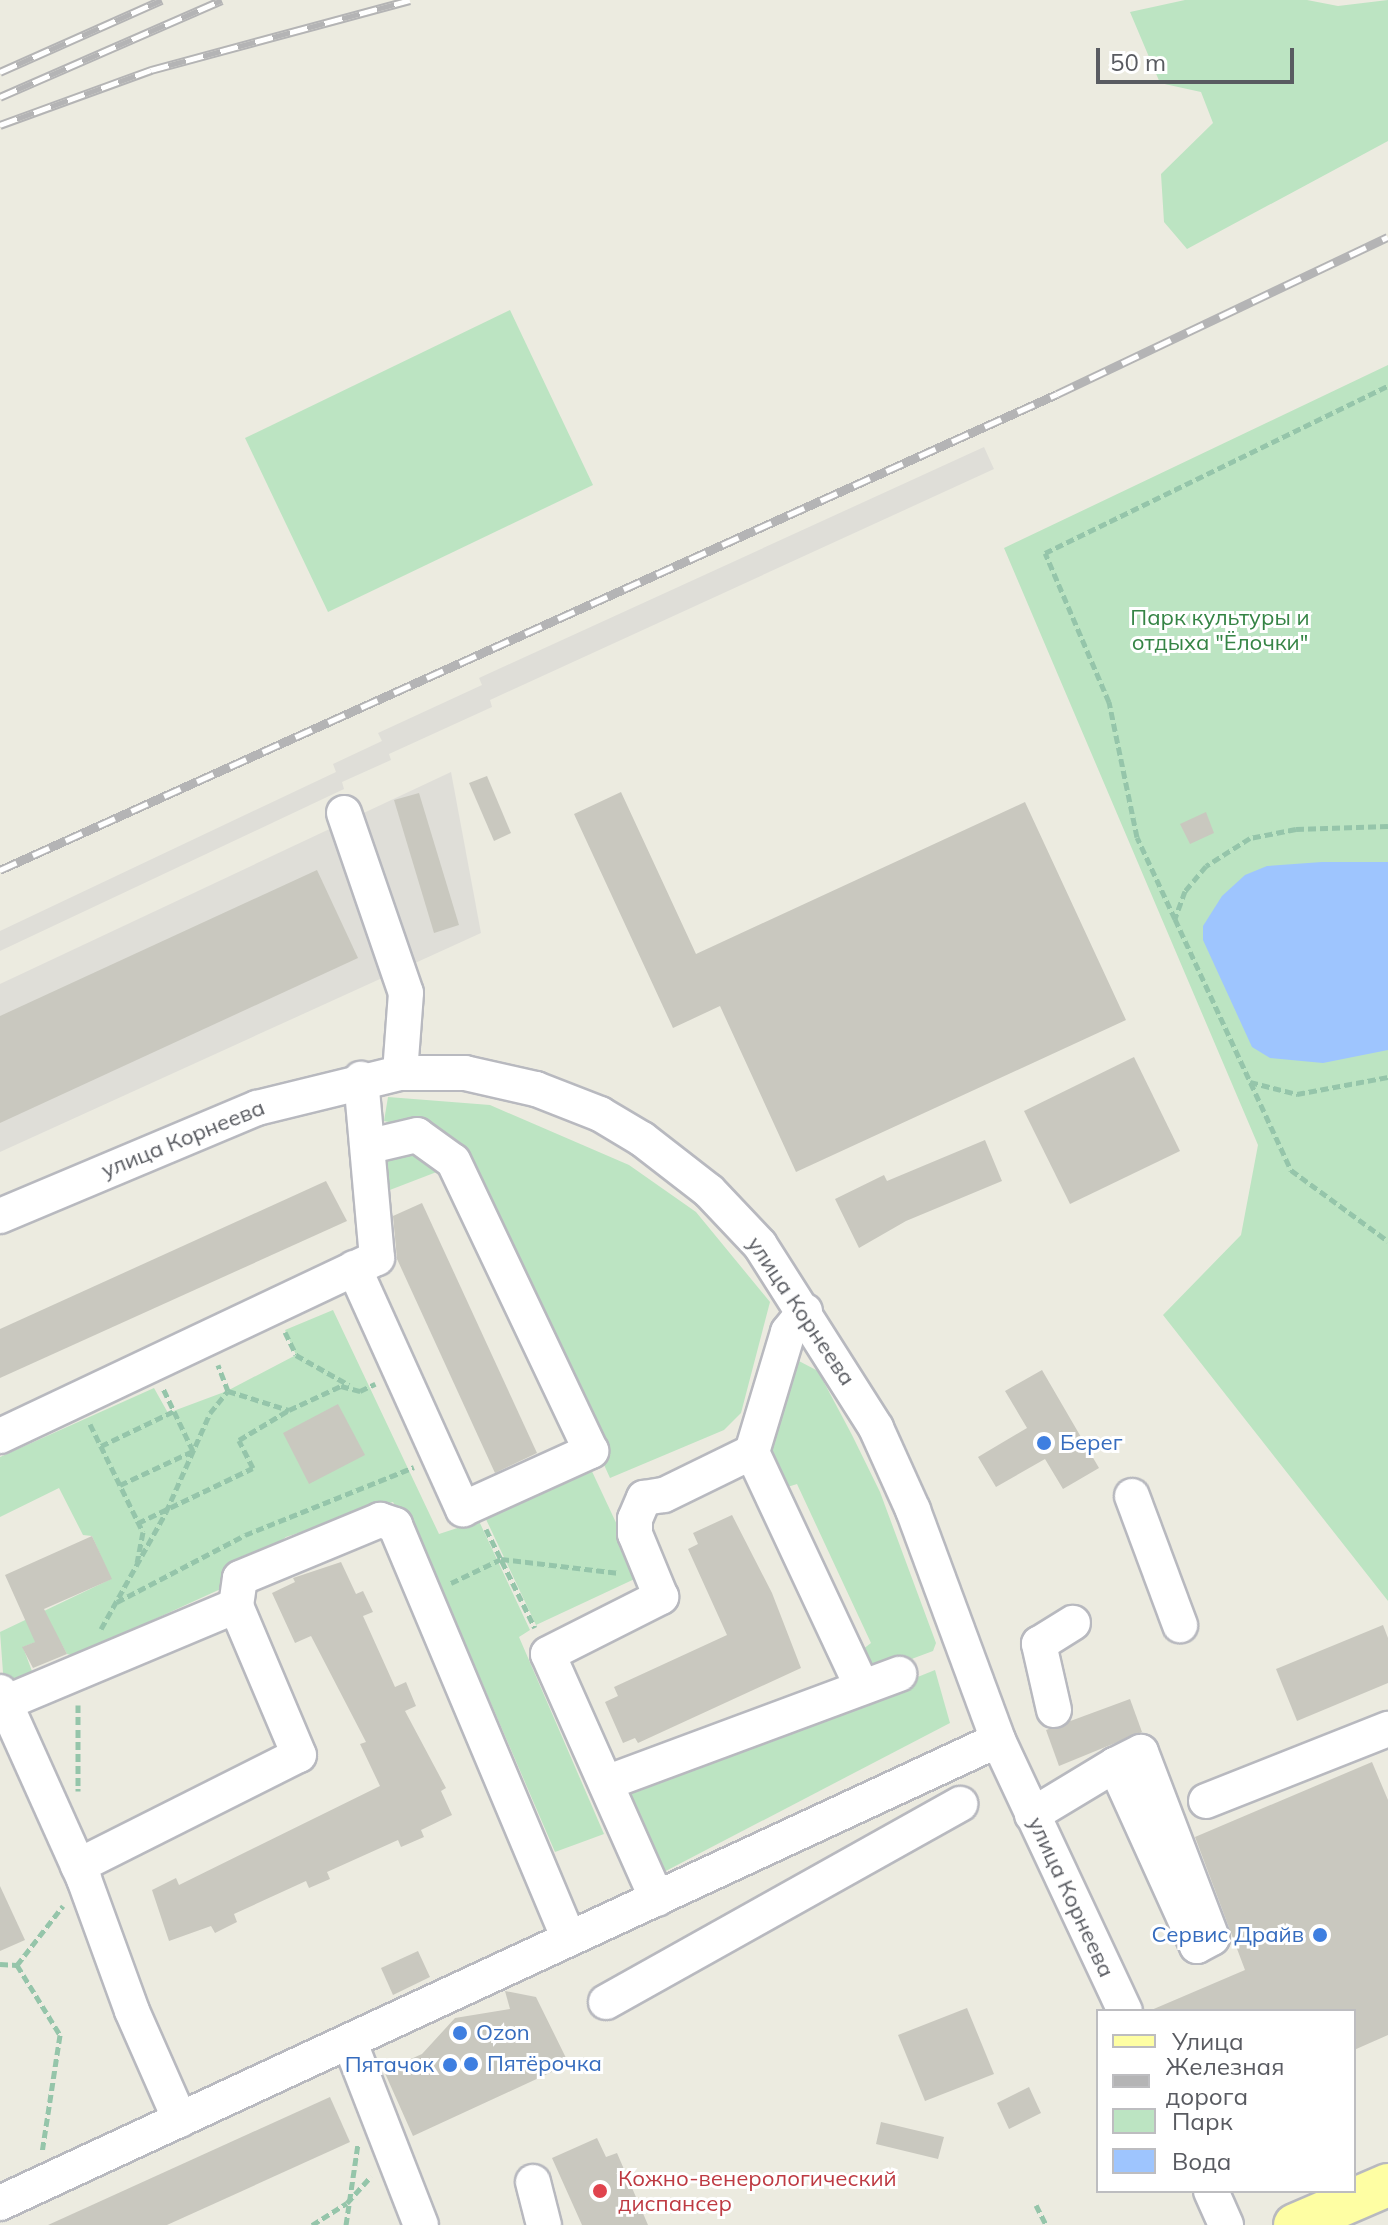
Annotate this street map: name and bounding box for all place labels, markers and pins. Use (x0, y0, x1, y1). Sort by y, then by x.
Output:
place label: Берег (1060, 1430, 1122, 1456)
marker: Берег (1035, 1434, 1053, 1452)
place label: Сервис Драйв (1151, 1922, 1304, 1948)
marker: Сервис Драйв (1311, 1926, 1329, 1944)
place label: Ozon (476, 2020, 530, 2046)
marker: Ozon (451, 2024, 469, 2042)
place label: Пятёрочка (487, 2051, 602, 2077)
place label: Пятачок (345, 2052, 434, 2078)
marker: Пятёрочка (462, 2055, 480, 2073)
marker: Пятачок (441, 2056, 459, 2074)
place label: Кожно-венерологический диспансер (618, 2165, 897, 2216)
marker: Кожно-венерологический диспансер (589, 2180, 611, 2202)

